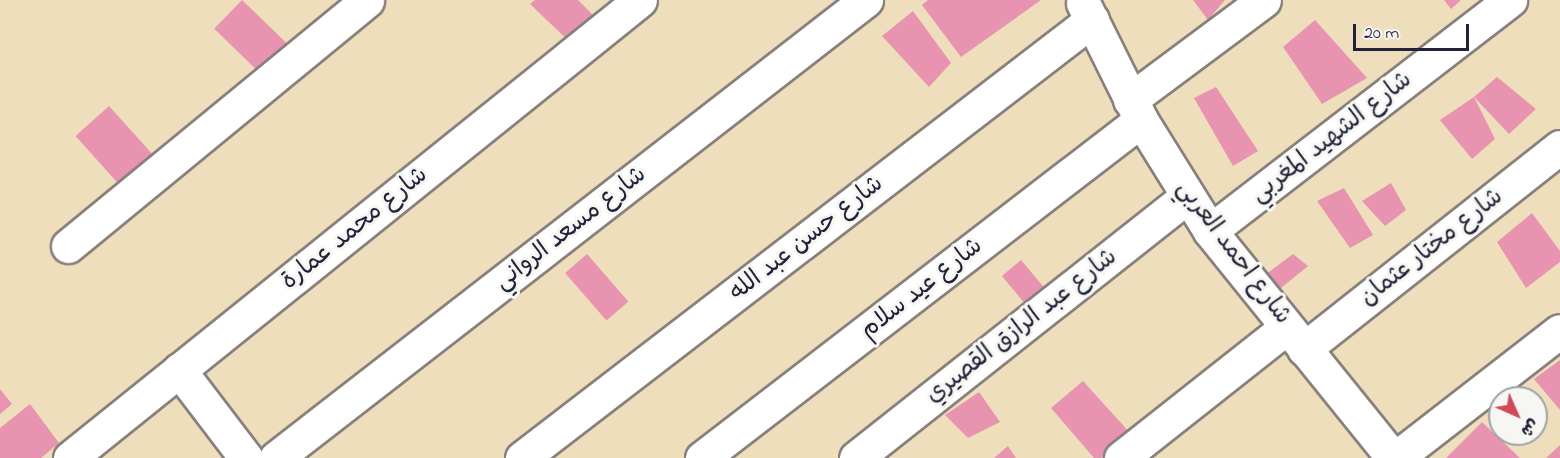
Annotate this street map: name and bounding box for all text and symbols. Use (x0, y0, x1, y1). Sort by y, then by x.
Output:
scale bar (1356, 12, 1472, 50)
text: 20 m (1364, 21, 1399, 47)
street label: شارع الشهيد المغربي (1246, 66, 1418, 210)
street label: شارع محمد عمارة (276, 161, 434, 297)
street label: شارع مسعد الرواني (489, 161, 653, 297)
street label: شارع حسن عبد الله (724, 170, 890, 308)
street label: شارع احمد العربي (1170, 175, 1296, 331)
street label: شارع مختار عثمان (1355, 183, 1509, 313)
street label: شارع عيد سلام (855, 232, 989, 346)
street label: شارع عبد الرازق القصيري (921, 243, 1123, 411)
north arrow (1488, 386, 1548, 446)
text: ش (1515, 413, 1544, 442)

